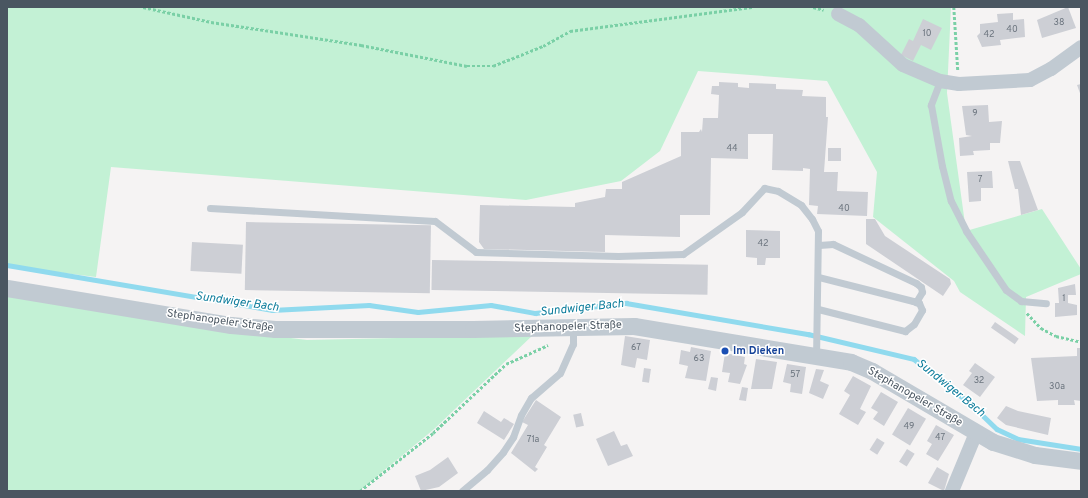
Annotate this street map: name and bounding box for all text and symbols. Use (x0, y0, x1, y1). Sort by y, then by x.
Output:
house number: 38 (1054, 18, 1064, 28)
house number: 40 (1006, 25, 1018, 35)
house number: 10 (922, 29, 932, 39)
house number: 42 (983, 30, 995, 40)
house number: 9 (972, 109, 978, 119)
house number: 44 (726, 144, 738, 154)
house number: 7 (978, 175, 982, 185)
house number: 40 (838, 204, 850, 214)
house number: 42 (757, 239, 769, 249)
water label: Sundwiger Bach (194, 290, 280, 316)
house number: 1 (1062, 294, 1066, 304)
water label: Sundwiger Bach (539, 297, 625, 321)
street label: Stephanopeler Straße (166, 307, 274, 335)
street label: Stephanopeler Straße (514, 319, 622, 335)
house number: 67 (631, 343, 641, 353)
place label: Im Dieken (733, 344, 784, 358)
marker: Im Dieken (720, 346, 730, 356)
house number: 63 (694, 354, 704, 364)
water label: Sundwiger Bach (913, 357, 987, 421)
street label: Stephanopeler Straße (865, 364, 965, 430)
house number: 57 (790, 370, 800, 380)
house number: 32 (974, 376, 984, 386)
house number: 30a (1049, 382, 1065, 392)
house number: 49 (904, 422, 914, 432)
house number: 47 (935, 433, 945, 443)
house number: 71a (527, 435, 539, 445)

